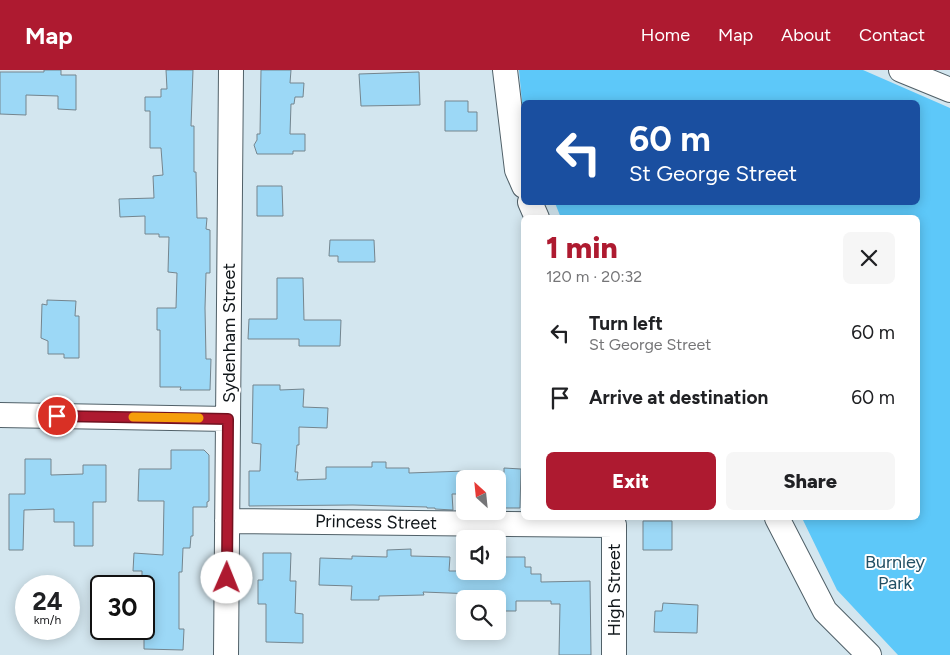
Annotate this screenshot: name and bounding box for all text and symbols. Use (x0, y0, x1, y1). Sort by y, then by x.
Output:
text: Map (25, 21, 73, 50)
text: Home (641, 24, 690, 46)
text: Map (718, 24, 753, 46)
text: About (781, 24, 831, 46)
text: Contact (859, 24, 925, 46)
text: 60 m (629, 118, 711, 160)
icon: left (546, 120, 611, 185)
text: St George Street (629, 160, 797, 187)
text: 1 min (546, 229, 618, 266)
button: close (843, 232, 895, 284)
street label: Sydenham Street (218, 263, 240, 403)
text: 120 m · 20:32 (546, 267, 642, 286)
text: Turn left (589, 312, 663, 335)
icon: left (546, 319, 574, 347)
text: 60 m (851, 321, 895, 344)
text: St George Street (589, 335, 711, 354)
icon: arrive (546, 384, 574, 412)
text: Arrive at destination (589, 386, 768, 409)
text: 60 m (851, 386, 895, 409)
pin (36, 395, 78, 437)
icon: arrive (43, 402, 71, 430)
button: Exit (546, 452, 716, 510)
button: Share (726, 452, 895, 510)
north arrow (456, 470, 506, 520)
map controls (456, 470, 506, 640)
street label: Princess Street (315, 510, 437, 534)
button: sound (456, 530, 506, 580)
street label: High Street (603, 543, 625, 637)
position arrow (200, 551, 252, 603)
park label: Burnley Park (865, 551, 926, 594)
speed limit sign: 30 (90, 575, 155, 640)
text: 24 (32, 586, 63, 616)
button: search (456, 590, 506, 640)
text: km/h (34, 613, 61, 627)

